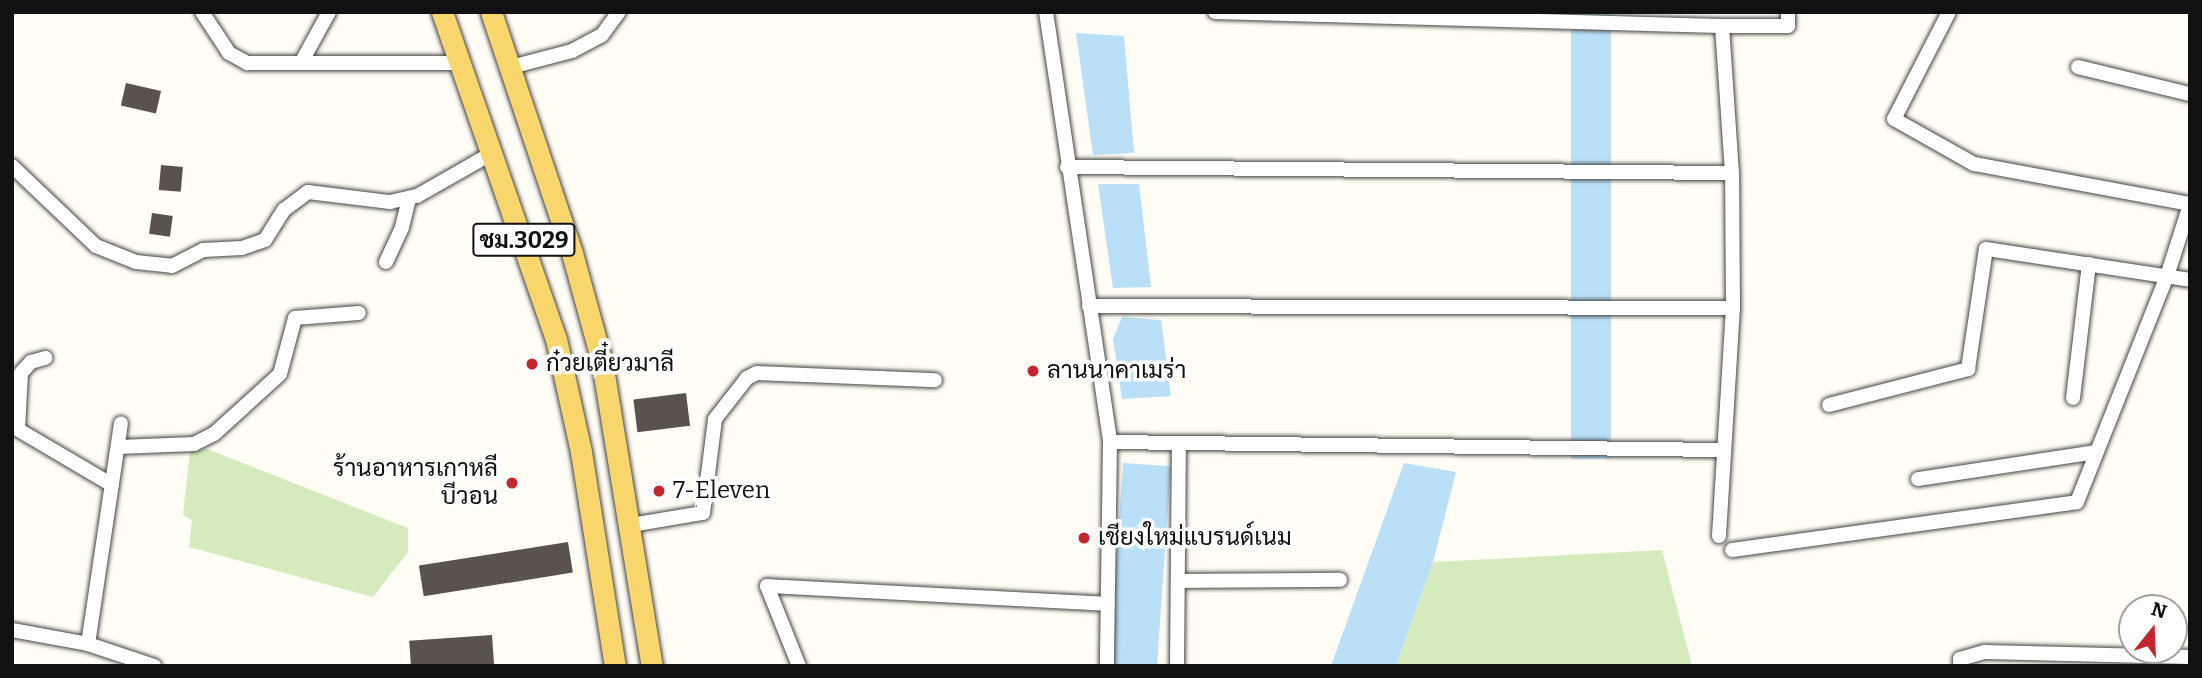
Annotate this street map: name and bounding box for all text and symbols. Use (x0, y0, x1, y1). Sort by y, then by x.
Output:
road number: ชม.3029 (472, 220, 576, 260)
place label: ก๋วยเตี๋ยวมาลี (546, 350, 674, 378)
marker: ก๋วยเตี๋ยวมาลี (524, 356, 540, 372)
place label: ลานนาคาเมร่า (1047, 357, 1186, 385)
marker: ลานนาคาเมร่า (1025, 363, 1041, 379)
place label: ร้านอาหารเกาหลี บีวอน (333, 455, 498, 511)
marker: ร้านอาหารเกาหลี บีวอน (504, 475, 520, 491)
place label: 7-Eleven (673, 477, 770, 505)
marker: 7-Eleven (651, 483, 667, 499)
place label: เชียงใหม่แบรนด์เนม (1098, 524, 1292, 552)
marker: เชียงใหม่แบรนด์เนม (1076, 530, 1092, 546)
north arrow (2118, 594, 2188, 664)
text: N (2148, 597, 2170, 624)

